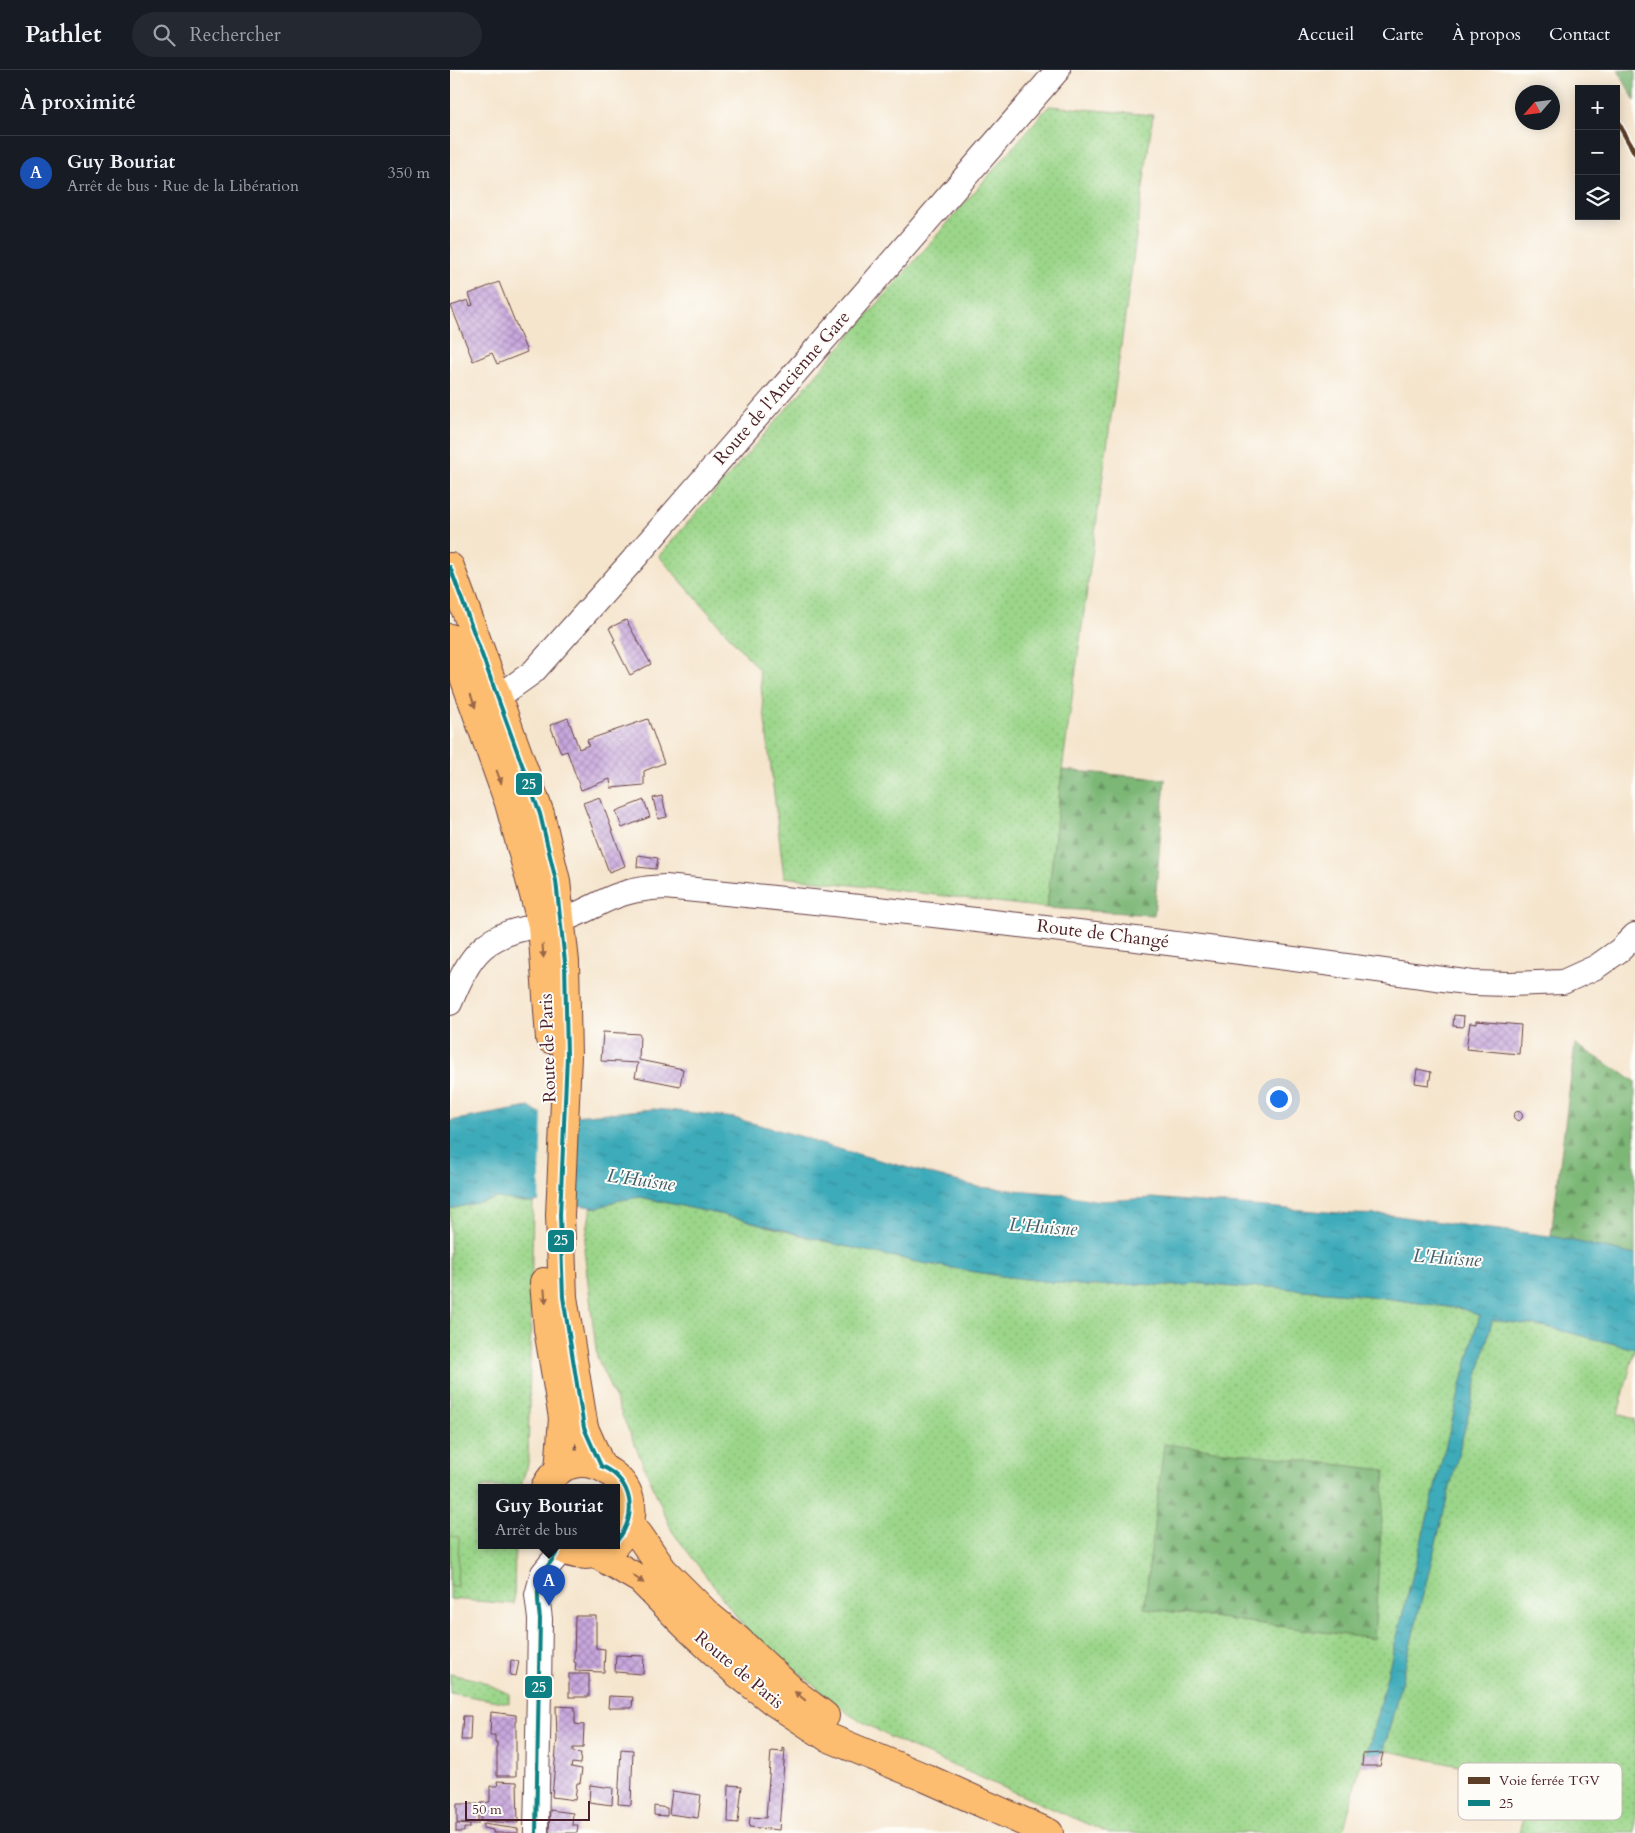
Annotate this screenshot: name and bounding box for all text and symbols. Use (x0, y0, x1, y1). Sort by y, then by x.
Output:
search box (132, 12, 482, 57)
text: Pathlet (25, 18, 102, 51)
icon: search (150, 21, 178, 49)
text: Rechercher (190, 22, 281, 48)
text: Accueil (1297, 22, 1354, 47)
text: Carte (1382, 22, 1424, 47)
text: À propos (1452, 22, 1521, 47)
text: Contact (1549, 22, 1610, 47)
north arrow (1515, 85, 1560, 130)
map controls (1575, 85, 1620, 220)
button: + (1575, 85, 1620, 130)
text: À proximité (20, 88, 136, 117)
button: − (1575, 130, 1620, 175)
text: Guy Bouriat (67, 149, 175, 175)
text: A (30, 162, 42, 184)
text: 350 m (388, 162, 430, 184)
text: Arrêt de bus · Rue de la Libération (67, 175, 299, 197)
button: layers (1575, 175, 1620, 220)
street label: Route de l'Ancienne Gare (708, 306, 856, 470)
one-way arrow (470, 693, 477, 708)
one-way arrow (496, 770, 504, 785)
line badge: 25 (515, 772, 543, 796)
text: 25 (522, 775, 536, 794)
street label: Route de Changé (1035, 913, 1171, 955)
one-way arrow (540, 943, 548, 959)
street label: Route de Paris (534, 993, 562, 1103)
your location (1266, 1086, 1292, 1112)
water label: L'Huisne (605, 1162, 677, 1198)
water label: L'Huisne (1008, 1212, 1079, 1242)
line badge: 25 (547, 1229, 575, 1253)
text: 25 (554, 1231, 568, 1250)
water label: L'Huisne (1412, 1243, 1483, 1273)
one-way arrow (542, 1289, 550, 1305)
popup (478, 1484, 620, 1549)
text: Guy Bouriat (495, 1493, 603, 1519)
text: Arrêt de bus (495, 1519, 577, 1541)
pin: A (533, 1565, 565, 1606)
one-way arrow (631, 1574, 644, 1584)
street label: Route de Paris (689, 1625, 789, 1715)
line badge: 25 (524, 1675, 553, 1699)
text: 25 (532, 1678, 546, 1697)
one-way arrow (793, 1691, 806, 1702)
legend (1458, 1763, 1622, 1820)
text: Voie ferrée TGV (1499, 1771, 1601, 1790)
text: 25 (1499, 1794, 1513, 1813)
scale bar (465, 1798, 590, 1821)
text: 50 m (472, 1800, 502, 1819)

